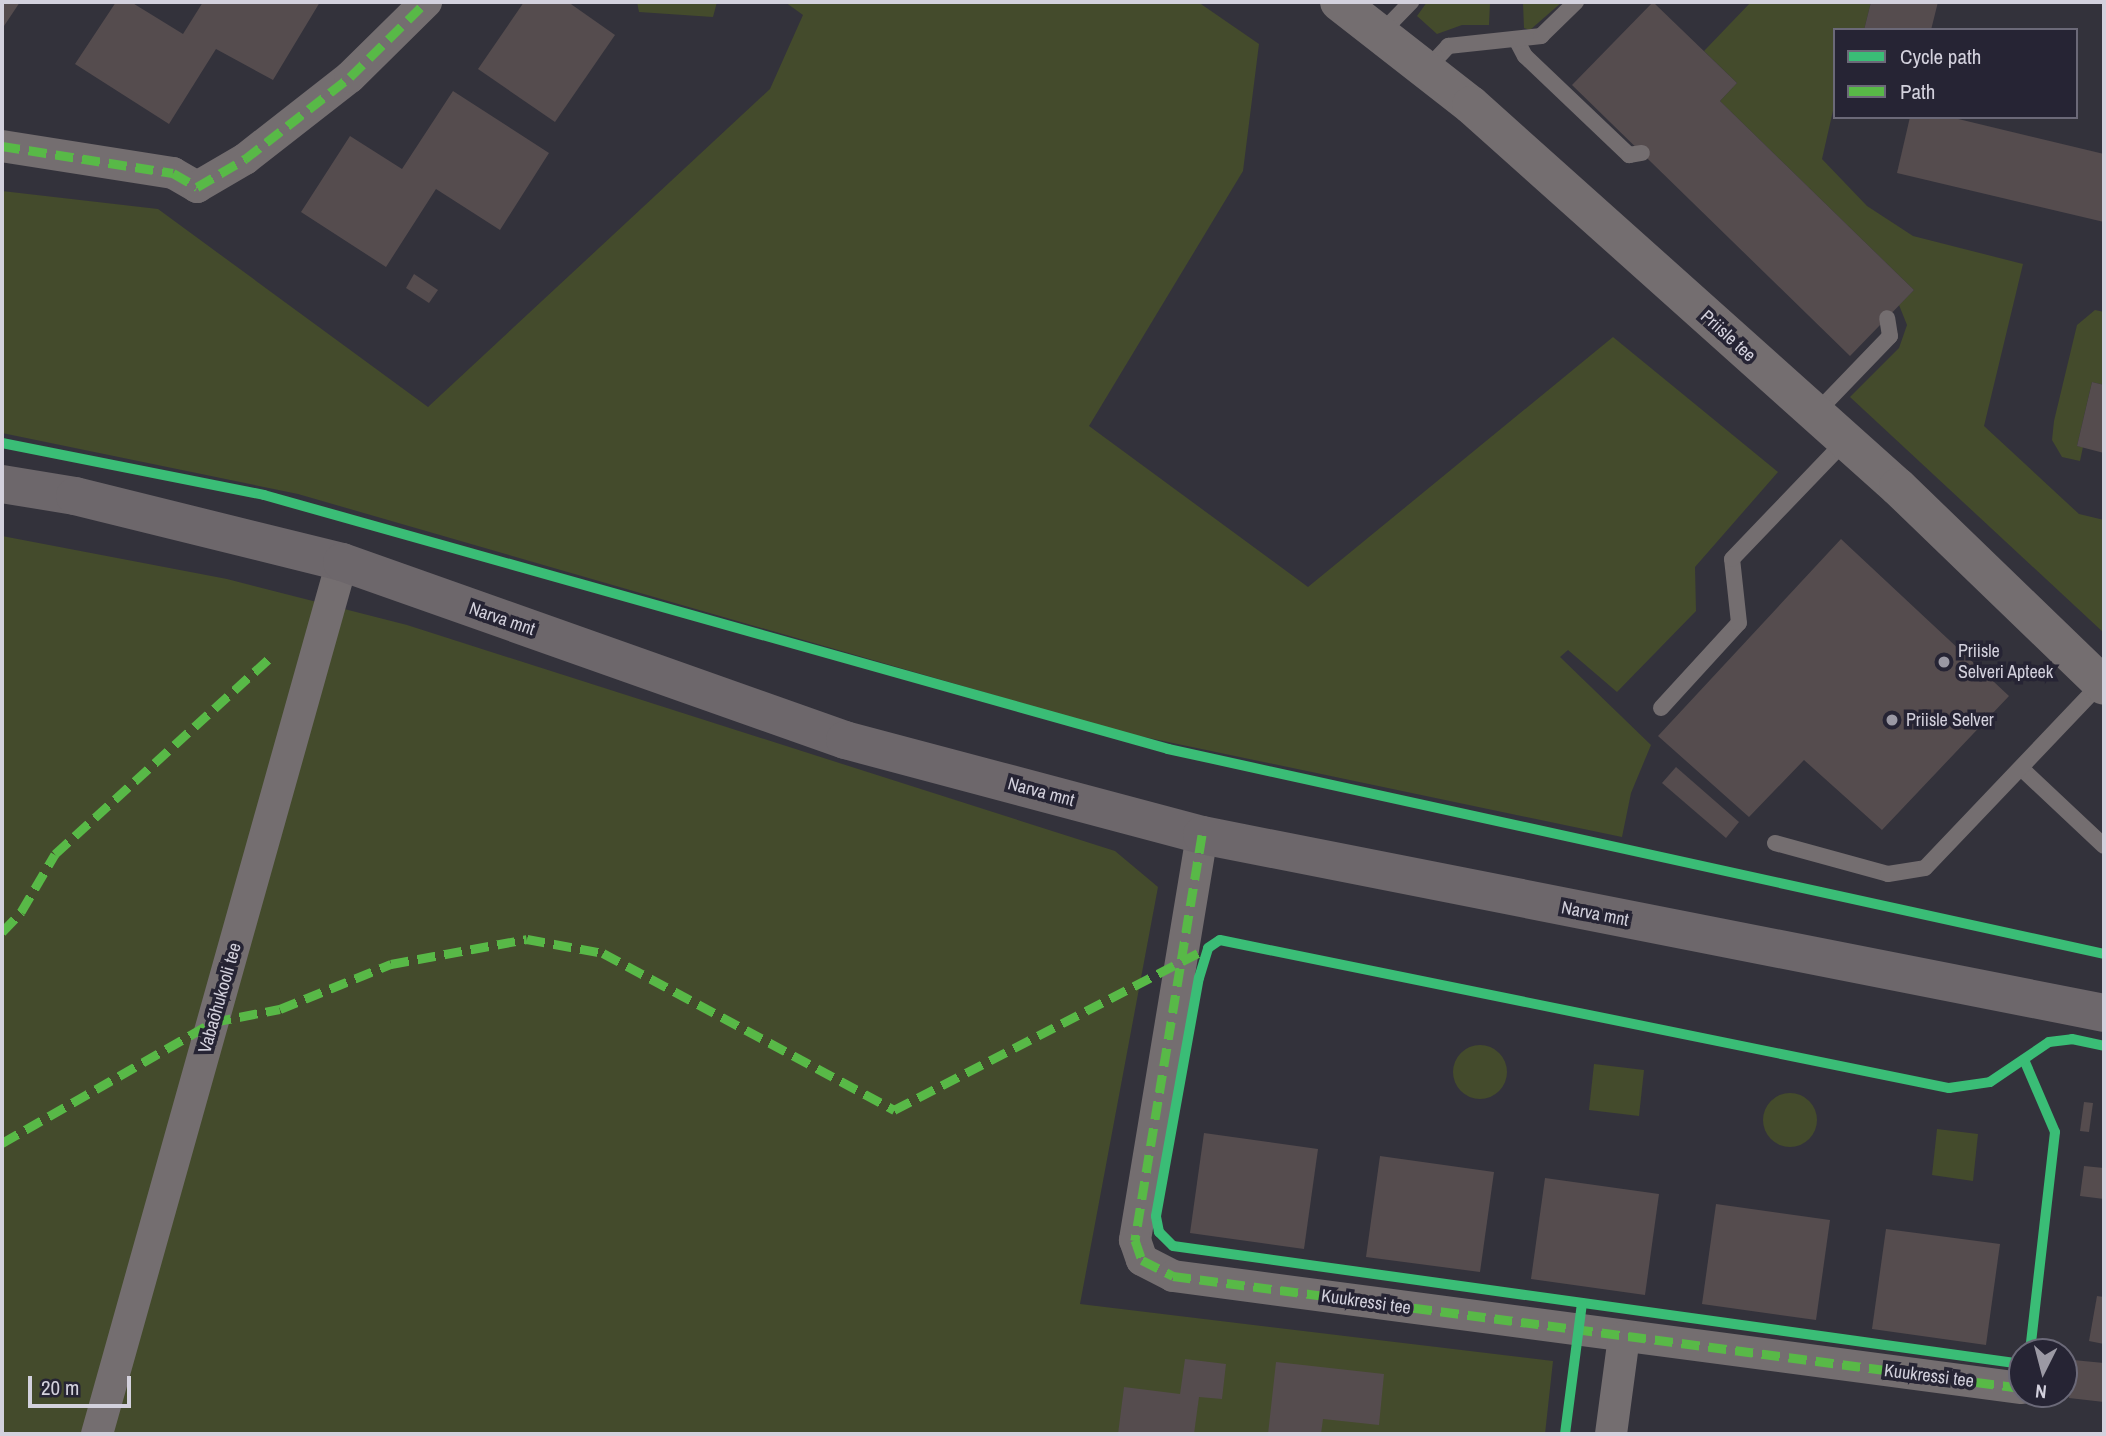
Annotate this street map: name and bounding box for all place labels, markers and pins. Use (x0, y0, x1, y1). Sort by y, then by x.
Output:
place label: Priisle Selveri Apteek (1958, 641, 2054, 684)
marker: Priisle Selveri Apteek (1936, 654, 1952, 670)
place label: Priisle Selver (1906, 709, 1994, 731)
marker: Priisle Selver (1884, 712, 1900, 728)

